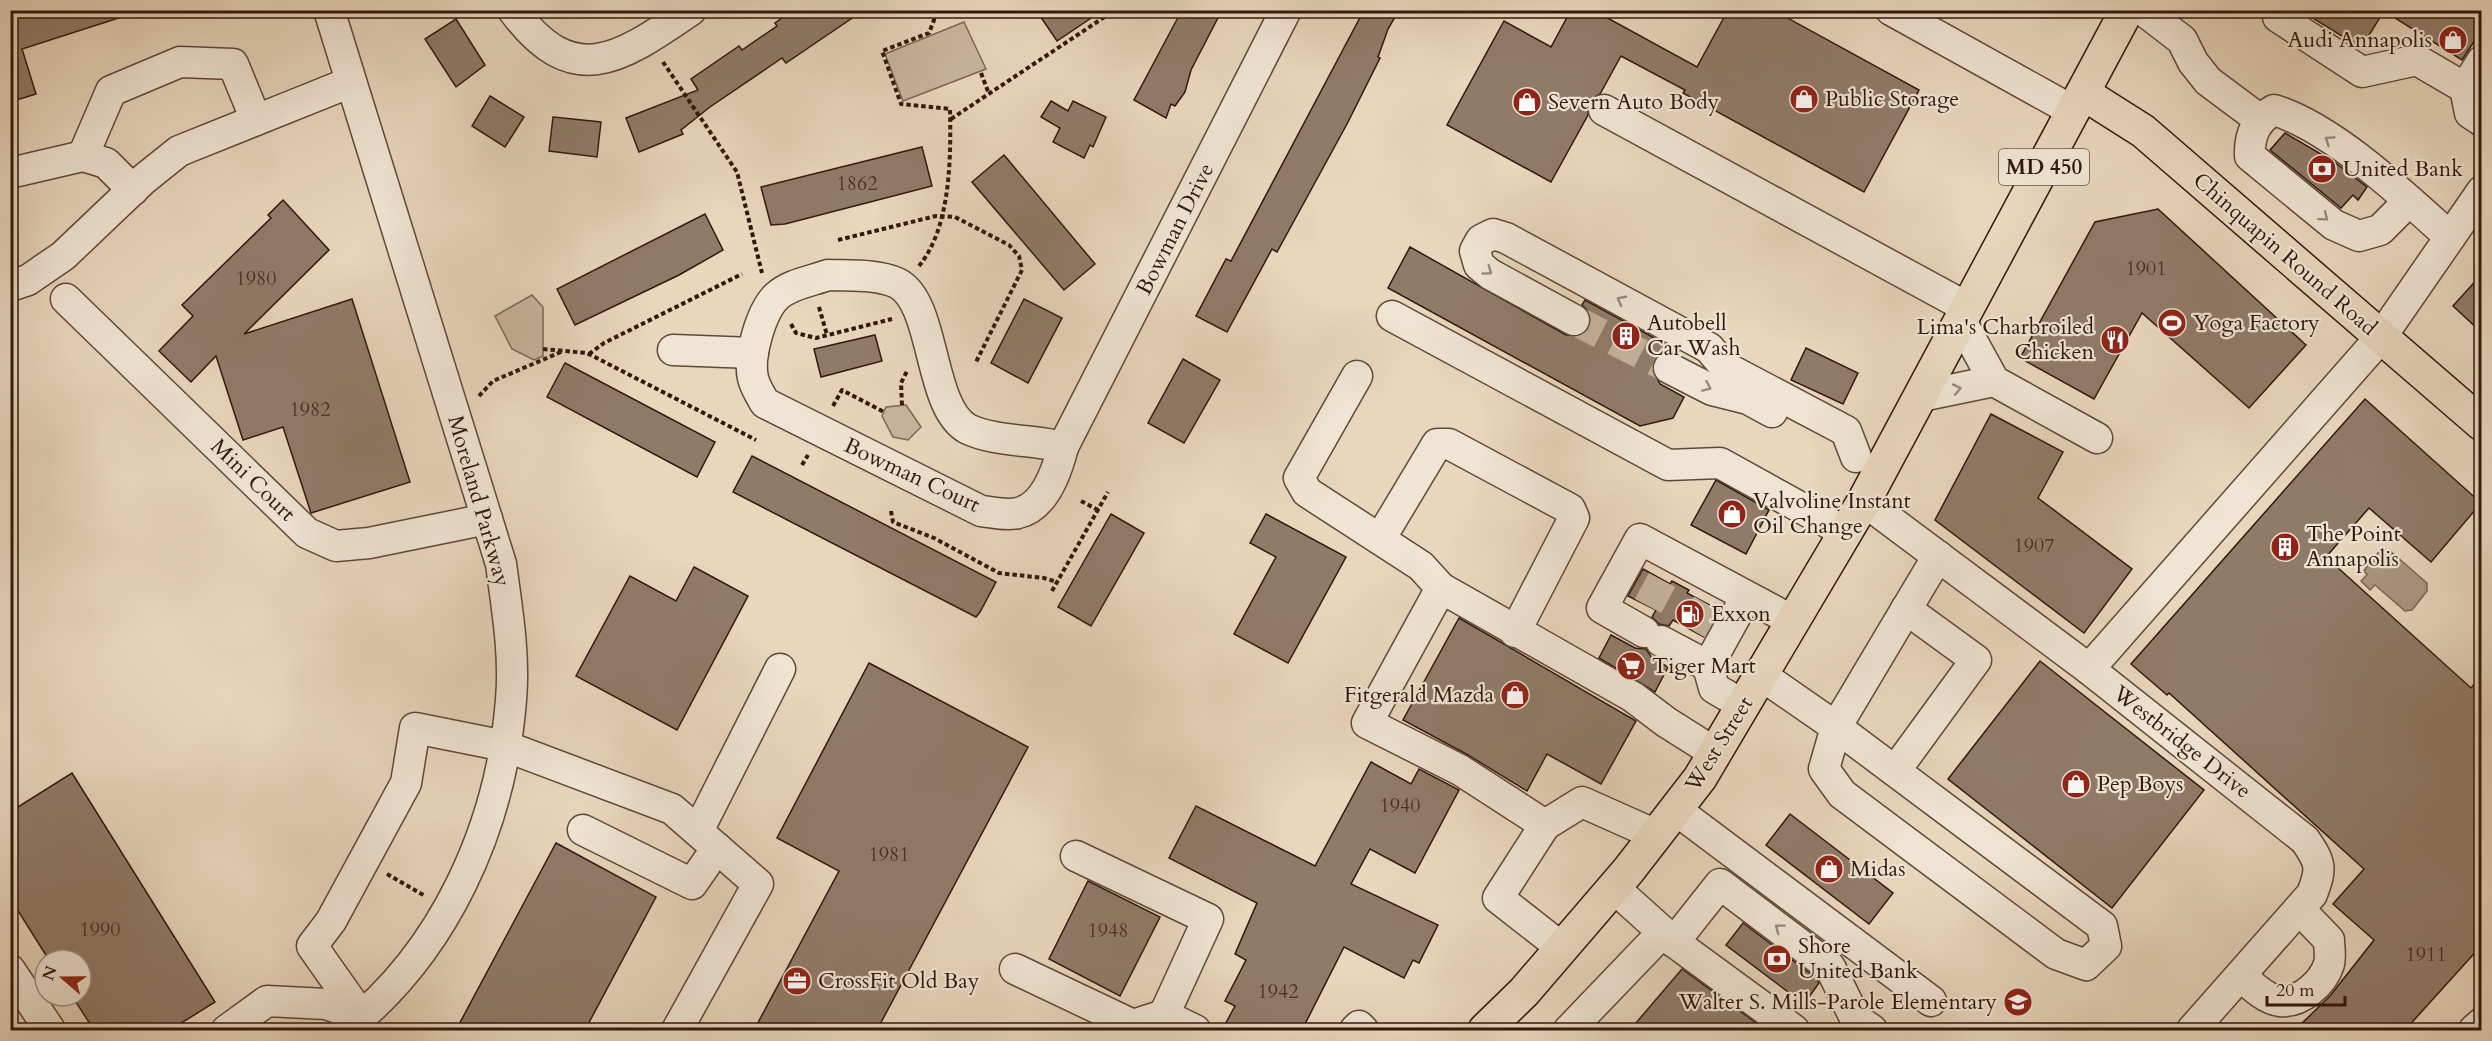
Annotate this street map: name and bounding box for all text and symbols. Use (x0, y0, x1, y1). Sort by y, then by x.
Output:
shop icon: Audi Annapolis (2437, 24, 2469, 56)
place label: Audi Annapolis (2288, 25, 2432, 55)
shop icon: Public Storage (1788, 83, 1820, 115)
place label: Public Storage (1825, 84, 1959, 114)
shop icon: Severn Auto Body (1511, 86, 1543, 118)
place label: Severn Auto Body (1548, 87, 1720, 117)
one-way arrow (2325, 136, 2336, 147)
road number: MD 450 (1999, 149, 2089, 185)
bank icon: United Bank (2306, 153, 2338, 185)
place label: United Bank (2343, 154, 2463, 184)
street label: Bowman Drive (1129, 158, 1221, 300)
street label: Chinquapin Round Road (2187, 166, 2384, 343)
house number: 1862 (837, 170, 877, 197)
one-way arrow (2317, 210, 2328, 221)
house number: 1901 (2126, 255, 2166, 282)
one-way arrow (1481, 264, 1492, 275)
house number: 1980 (236, 265, 276, 292)
one-way arrow (1617, 296, 1627, 307)
sports icon: Yoga Factory (2156, 307, 2188, 339)
place label: Autobell Car Wash (1647, 308, 1741, 363)
place label: Yoga Factory (2193, 308, 2320, 338)
place label: Lima's Charbroiled Chicken (1916, 312, 2094, 367)
building icon: Autobell Car Wash (1610, 320, 1642, 352)
restaurant icon: Lima's Charbroiled Chicken (2099, 324, 2131, 356)
one-way arrow (1701, 380, 1712, 392)
one-way arrow (1953, 383, 1962, 395)
house number: 1982 (290, 396, 330, 423)
street label: Moreland Parkway (440, 412, 518, 591)
street label: Bowman Court (839, 430, 985, 520)
street label: Mini Court (204, 432, 302, 528)
place label: Valvoline Instant Oil Change (1753, 486, 1911, 541)
shop icon: Valvoline Instant Oil Change (1716, 498, 1748, 530)
place label: The Point Annapolis (2306, 519, 2401, 574)
building icon: The Point Annapolis (2269, 531, 2301, 563)
house number: 1907 (2014, 532, 2054, 559)
fuel station icon: Exxon (1674, 598, 1706, 630)
place label: Exxon (1711, 599, 1771, 629)
supermarket icon: Tiger Mart (1615, 650, 1647, 682)
place label: Tiger Mart (1652, 651, 1756, 681)
street label: Westbridge Drive (2106, 678, 2257, 805)
shop icon: Fitgerald Mazda (1499, 679, 1531, 711)
place label: Fitgerald Mazda (1344, 680, 1494, 710)
street label: West Street (1677, 690, 1760, 798)
shop icon: Pep Boys (2060, 768, 2092, 800)
place label: Pep Boys (2097, 769, 2183, 799)
house number: 1940 (1380, 792, 1420, 819)
house number: 1981 (869, 841, 909, 868)
shop icon: Midas (1813, 853, 1845, 885)
place label: Midas (1850, 854, 1905, 884)
house number: 1990 (80, 916, 120, 943)
house number: 1948 (1088, 917, 1128, 944)
one-way arrow (1774, 924, 1785, 935)
place label: Shore United Bank (1798, 931, 1918, 986)
house number: 1911 (2406, 941, 2446, 968)
bank icon: Shore United Bank (1761, 943, 1793, 975)
north arrow (33, 948, 93, 1008)
text: N (37, 963, 63, 984)
office icon: CrossFit Old Bay (781, 965, 813, 997)
place label: CrossFit Old Bay (818, 966, 980, 996)
scale bar (2267, 969, 2345, 1007)
house number: 1942 (1258, 978, 1298, 1005)
text: 20 m (2276, 978, 2315, 1003)
school or university icon: Walter S. Mills-Parole Elementary (2002, 986, 2034, 1018)
place label: Walter S. Mills-Parole Elementary (1678, 987, 1997, 1017)

